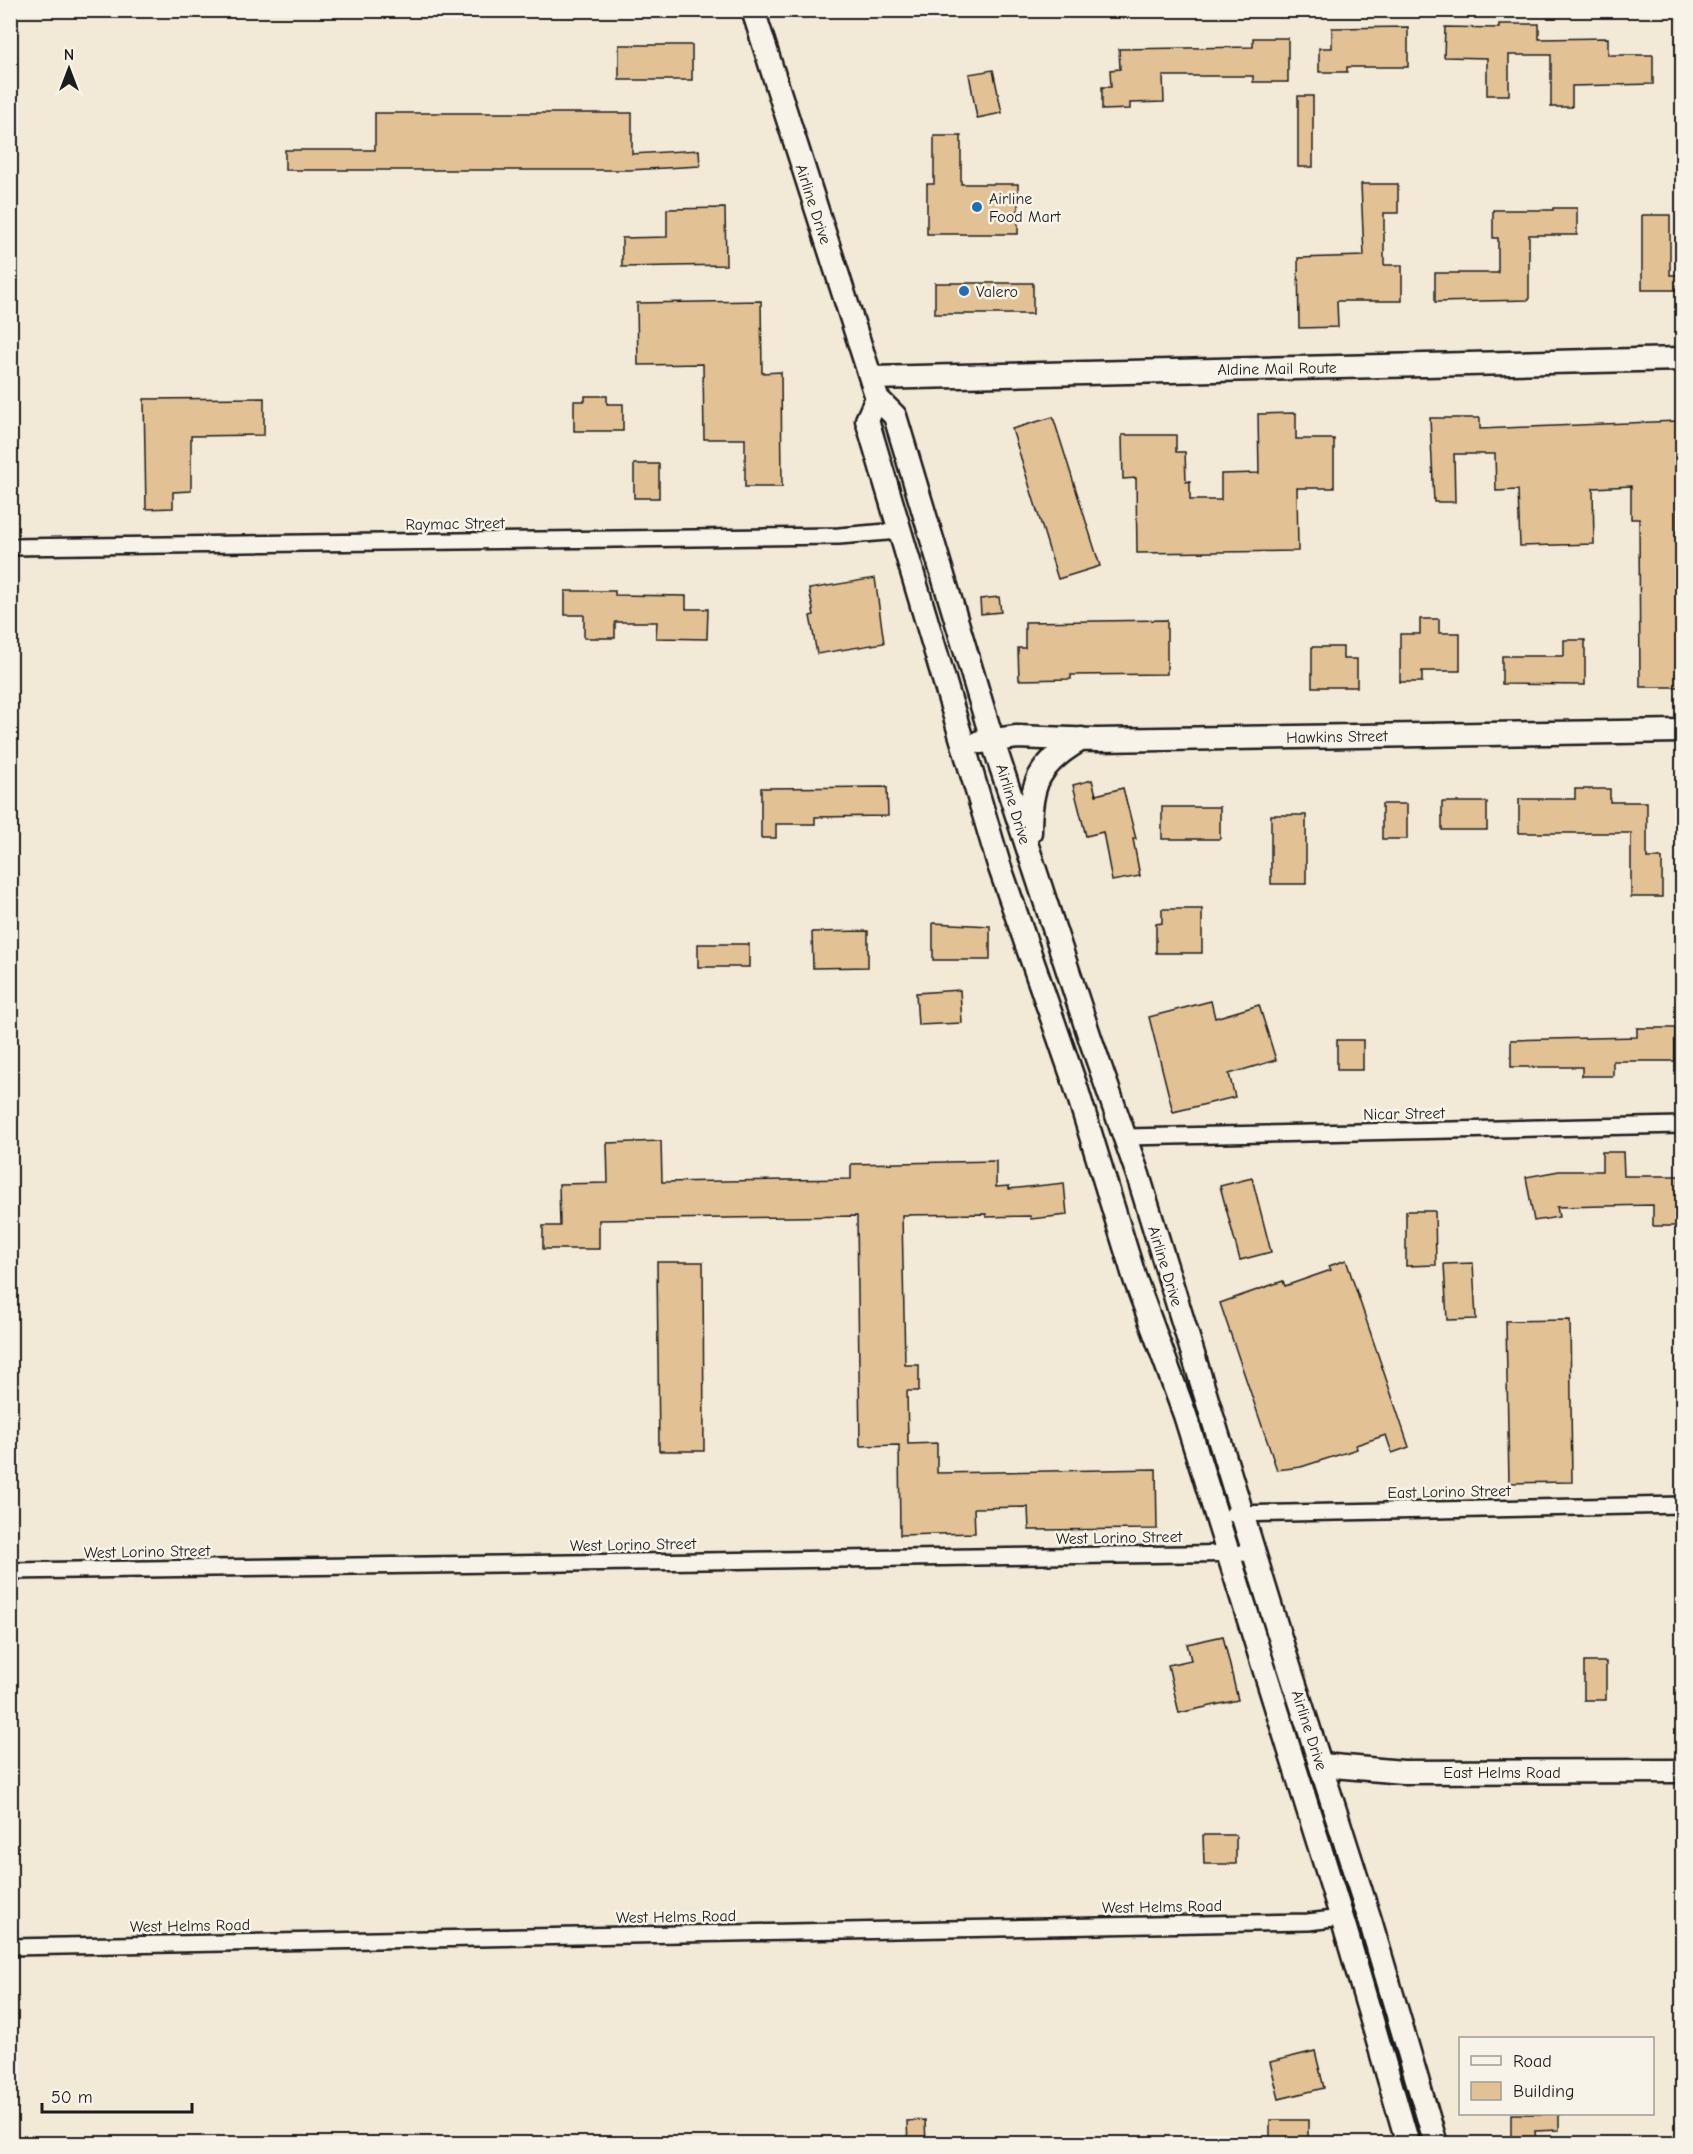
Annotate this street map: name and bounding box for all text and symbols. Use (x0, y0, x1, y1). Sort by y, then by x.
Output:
north arrow (39, 39, 99, 99)
text: N (64, 46, 74, 64)
street label: Airline Drive (792, 162, 834, 247)
place label: Airline Food Mart (989, 190, 1061, 226)
marker: Airline Food Mart (970, 200, 984, 214)
place label: Valero (976, 283, 1018, 301)
marker: Valero (957, 284, 971, 298)
street label: Aldine Mail Route (1217, 359, 1337, 379)
street label: Raymac Street (405, 514, 505, 534)
street label: Hawkins Street (1286, 727, 1388, 747)
street label: Airline Drive (992, 762, 1034, 847)
street label: Nicar Street (1363, 1104, 1446, 1124)
street label: Airline Drive (1144, 1224, 1186, 1309)
street label: East Lorino Street (1387, 1482, 1511, 1502)
street label: West Lorino Street (1056, 1528, 1183, 1548)
street label: West Lorino Street (570, 1535, 697, 1555)
street label: West Lorino Street (84, 1542, 211, 1562)
street label: Airline Drive (1288, 1688, 1330, 1773)
street label: East Helms Road (1443, 1764, 1561, 1782)
street label: West Helms Road (1102, 1897, 1222, 1917)
street label: West Helms Road (616, 1907, 736, 1927)
street label: West Helms Road (130, 1916, 250, 1936)
legend (1459, 2037, 1654, 2115)
text: Road (1513, 2051, 1552, 2072)
scale bar (42, 2076, 192, 2114)
text: Building (1513, 2081, 1575, 2102)
text: 50 m (51, 2087, 93, 2108)

